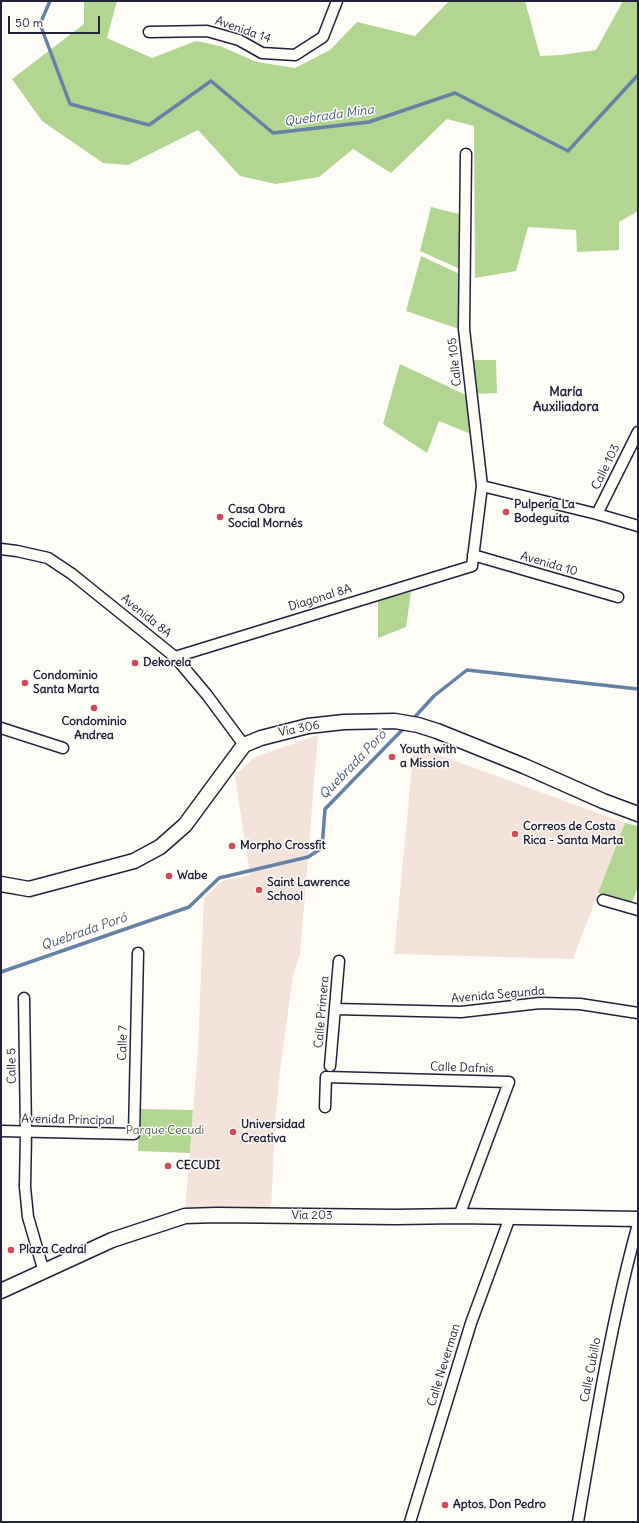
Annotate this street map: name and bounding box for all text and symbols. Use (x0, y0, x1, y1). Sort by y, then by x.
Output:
scale bar (10, 8, 102, 34)
street label: Avenida 14 (213, 14, 273, 46)
text: 50 m (15, 15, 43, 30)
water label: Quebrada Mina (283, 102, 375, 130)
street label: Calle 105 (445, 337, 465, 387)
district label: María Auxiliadora (533, 384, 599, 415)
street label: Calle 103 (589, 442, 623, 492)
place label: Pulpería La Bodeguita (514, 498, 575, 526)
place label: Casa Obra Social Mornés (228, 503, 303, 531)
marker: Pulpería La Bodeguita (501, 507, 511, 517)
marker: Casa Obra Social Mornés (215, 512, 225, 522)
street label: Avenida 10 (519, 549, 579, 579)
street label: Diagonal 8A (287, 582, 353, 614)
street label: Avenida 8A (118, 591, 174, 641)
place label: Dekorela (143, 656, 191, 670)
marker: Dekorela (130, 658, 140, 668)
place label: Condominio Santa Marta (33, 669, 99, 697)
marker: Condominio Santa Marta (20, 678, 30, 688)
marker: Condominio Andrea (89, 703, 99, 713)
place label: Condominio Andrea (62, 715, 126, 743)
street label: Vía 306 (277, 718, 321, 740)
water label: Quebrada Poró (316, 727, 390, 803)
place label: Youth with a Mission (400, 743, 457, 771)
marker: Youth with a Mission (387, 752, 397, 762)
place label: Correos de Costa Rica - Santa Marta (523, 820, 623, 848)
marker: Correos de Costa Rica - Santa Marta (510, 829, 520, 839)
place label: Morpho Crossfit (240, 839, 326, 853)
marker: Morpho Crossfit (227, 841, 237, 851)
place label: Wabe (177, 869, 207, 883)
marker: Wabe (164, 871, 174, 881)
place label: Saint Lawrence School (267, 876, 350, 904)
marker: Saint Lawrence School (254, 885, 264, 895)
water label: Quebrada Poró (39, 910, 129, 954)
street label: Calle Primera (312, 975, 332, 1049)
street label: Avenida Segunda (451, 984, 545, 1006)
street label: Calle 7 (115, 1025, 131, 1061)
street label: Calle 5 (4, 1048, 20, 1084)
street label: Calle Dafnis (430, 1060, 494, 1076)
street label: Avenida Principal (21, 1112, 115, 1128)
place label: Universidad Creativa (241, 1118, 305, 1146)
park label: Parque Cecudi (126, 1124, 204, 1138)
marker: Universidad Creativa (228, 1127, 238, 1137)
place label: CECUDI (176, 1159, 220, 1173)
marker: CECUDI (163, 1161, 173, 1171)
street label: Vía 203 (291, 1209, 333, 1223)
place label: Plaza Cedral (19, 1243, 87, 1257)
marker: Plaza Cedral (6, 1245, 16, 1255)
street label: Calle Neverman (425, 1322, 463, 1408)
street label: Calle Cubillo (578, 1336, 604, 1404)
place label: Aptos. Don Pedro (453, 1498, 546, 1512)
marker: Aptos. Don Pedro (440, 1500, 450, 1510)

